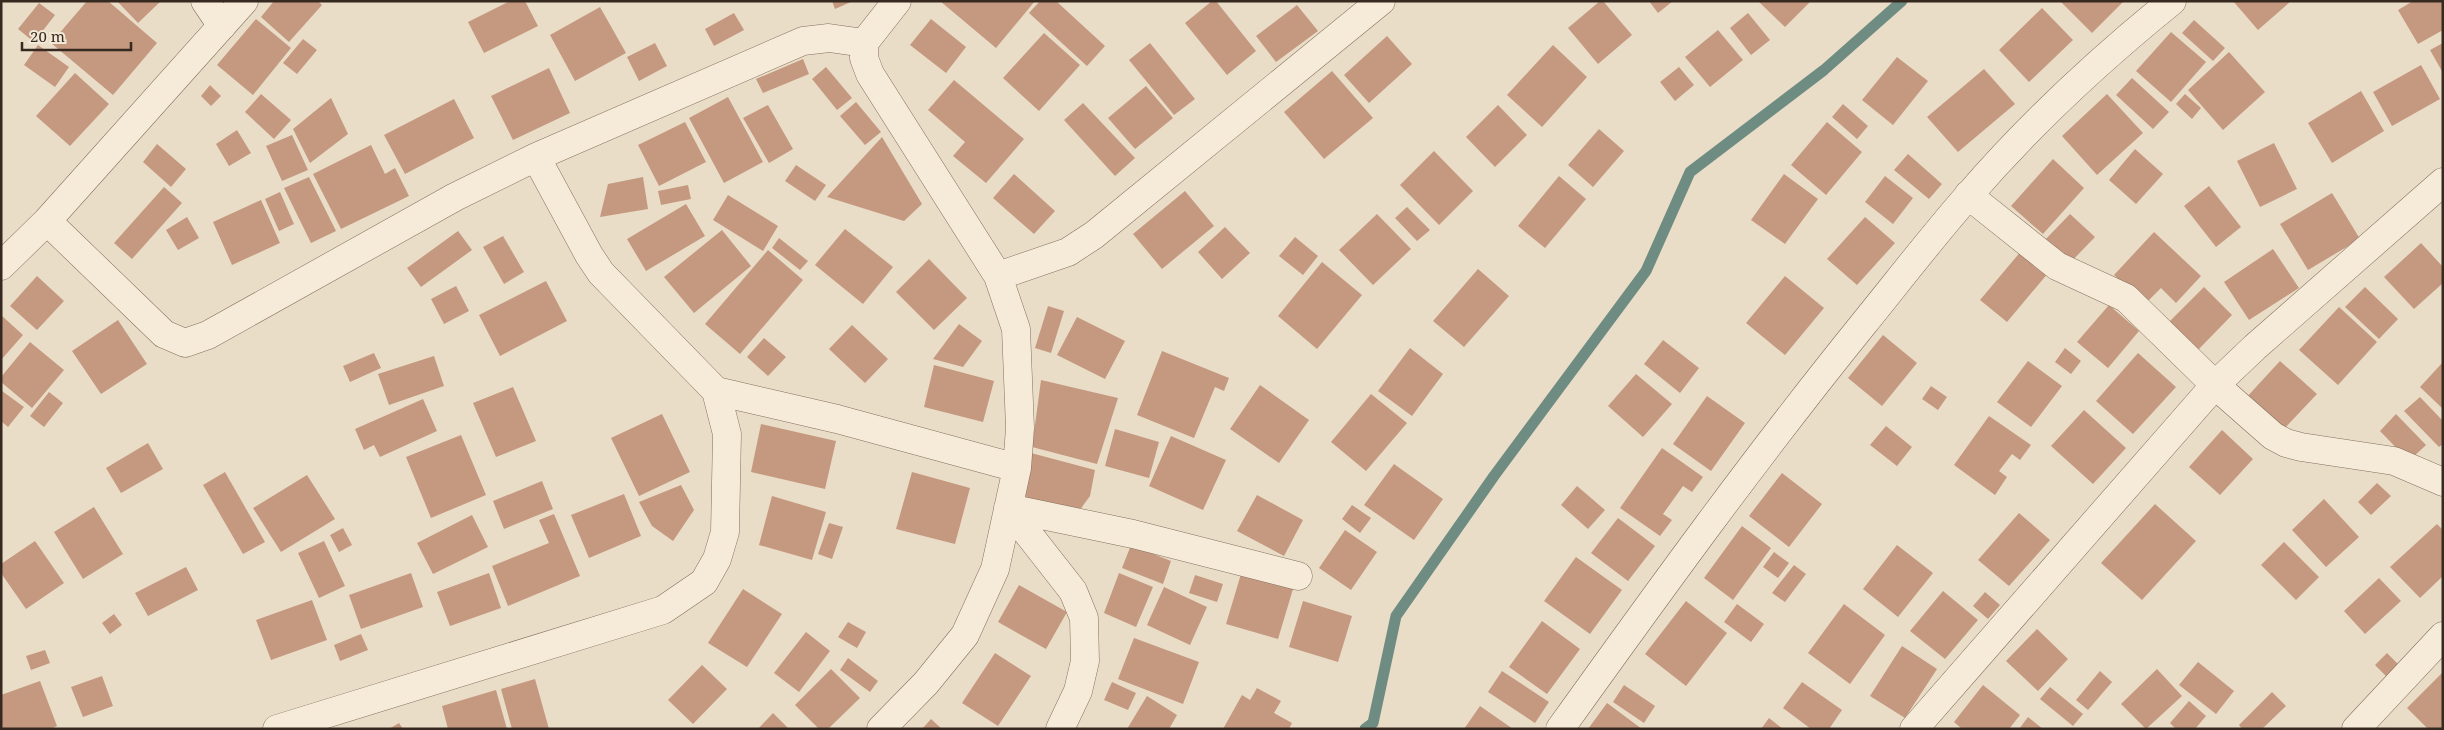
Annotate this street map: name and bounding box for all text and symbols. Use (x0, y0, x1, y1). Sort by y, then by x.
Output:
scale bar (22, 20, 131, 52)
text: 20 m (30, 26, 65, 46)

